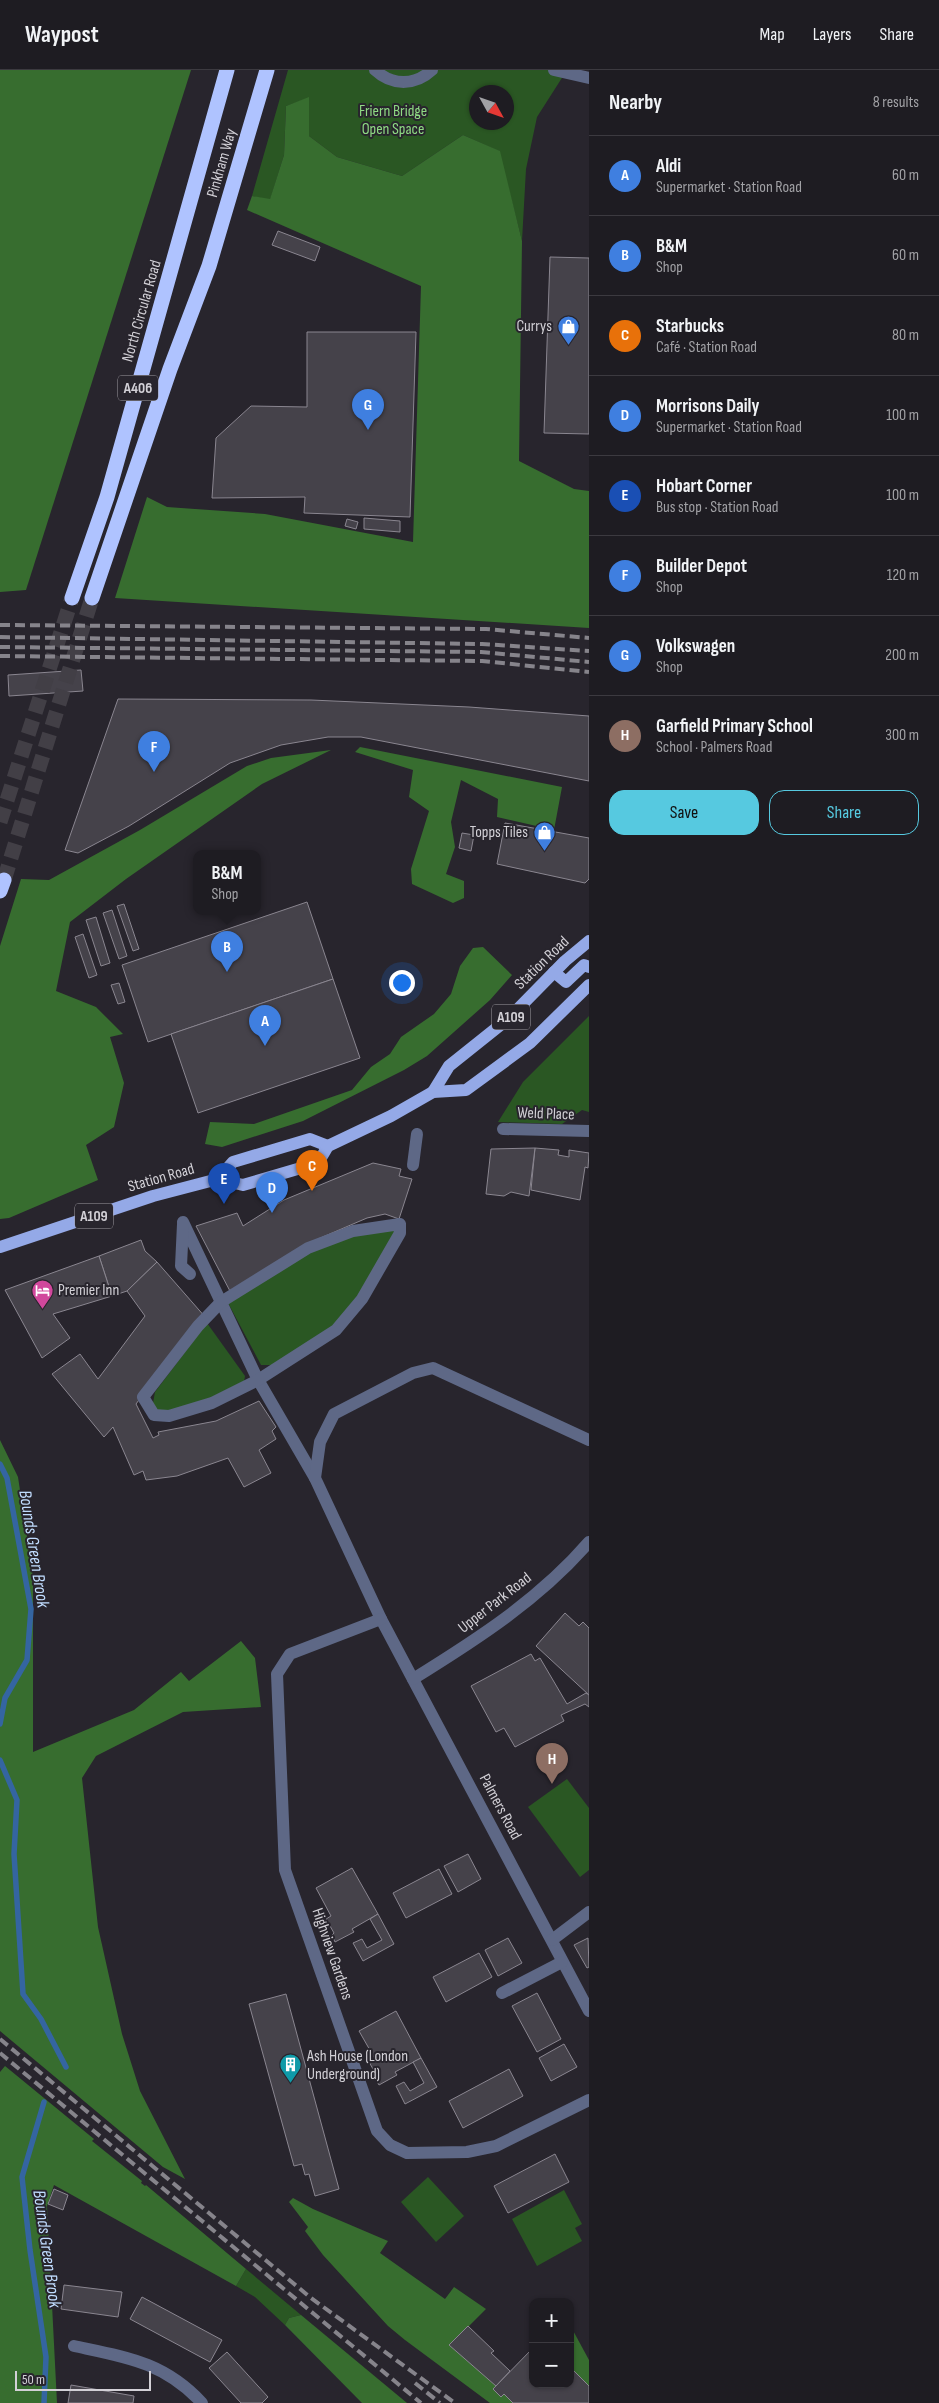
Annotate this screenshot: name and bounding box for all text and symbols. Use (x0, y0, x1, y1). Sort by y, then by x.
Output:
text: Waypost (25, 20, 99, 49)
text: Map (760, 24, 785, 45)
text: Layers (813, 24, 852, 45)
text: Share (880, 24, 914, 45)
north arrow (469, 85, 514, 130)
text: Nearby (609, 90, 662, 115)
text: 8 results (873, 93, 919, 112)
park label: Friern Bridge Open Space (359, 102, 427, 139)
street label: Pinkham Way (203, 126, 241, 200)
text: Aldi (656, 155, 681, 178)
text: A (621, 166, 629, 185)
text: 60 m (892, 166, 919, 185)
text: Supermarket · Station Road (656, 178, 802, 197)
text: B&M (656, 235, 687, 258)
text: B (621, 246, 629, 265)
text: 60 m (892, 246, 919, 265)
street label: North Circular Road (118, 258, 166, 364)
text: Shop (656, 258, 683, 277)
shop icon: Currys (556, 314, 580, 345)
text: Starbucks (656, 315, 724, 338)
place label: Currys (516, 317, 552, 336)
text: C (621, 326, 629, 345)
text: 80 m (892, 326, 919, 345)
text: Café · Station Road (656, 338, 757, 357)
road number: A406 (118, 376, 158, 400)
pin: G (352, 389, 384, 430)
text: Morrisons Daily (656, 395, 759, 418)
text: D (621, 406, 629, 425)
text: 100 m (886, 406, 919, 425)
text: Supermarket · Station Road (656, 418, 802, 437)
text: Hobart Corner (656, 475, 752, 498)
text: E (622, 486, 628, 505)
text: 100 m (886, 486, 919, 505)
text: Bus stop · Station Road (656, 498, 778, 517)
text: Builder Depot (656, 555, 747, 578)
text: F (622, 566, 628, 585)
text: 120 m (887, 566, 919, 585)
text: Shop (656, 578, 683, 597)
text: Volkswagen (656, 635, 735, 658)
text: G (621, 646, 629, 665)
text: 200 m (885, 646, 919, 665)
text: Shop (656, 658, 683, 677)
text: Garfield Primary School (656, 715, 813, 738)
text: H (621, 726, 629, 745)
text: 300 m (885, 726, 919, 745)
pin: F (138, 731, 170, 772)
text: School · Palmers Road (656, 738, 772, 757)
button: Save (609, 790, 759, 835)
button: Share (769, 790, 919, 835)
shop icon: Topps Tiles (532, 820, 556, 851)
place label: Topps Tiles (470, 823, 528, 842)
popup (193, 850, 261, 915)
text: B&M (211, 862, 243, 885)
text: Shop (211, 885, 238, 904)
pin: B (211, 931, 243, 972)
street label: Station Road (511, 932, 573, 994)
your location (389, 970, 415, 996)
road number: A109 (492, 1004, 530, 1030)
pin: A (249, 1005, 281, 1046)
street label: Weld Place (517, 1104, 575, 1124)
pin: C (296, 1150, 328, 1191)
street label: Station Road (126, 1159, 196, 1197)
pin: E (208, 1163, 240, 1204)
pin: D (256, 1172, 288, 1213)
road number: A109 (75, 1204, 113, 1228)
hotel icon: Premier Inn (30, 1278, 54, 1309)
place label: Premier Inn (58, 1281, 119, 1300)
water label: Bounds Green Brook (14, 1489, 54, 1610)
street label: Upper Park Road (455, 1569, 535, 1637)
pin: H (536, 1743, 568, 1784)
street label: Palmers Road (475, 1771, 525, 1843)
street label: Highview Gardens (307, 1906, 357, 2002)
place label: Ash House (London Underground) (306, 2047, 408, 2084)
building icon: Ash House (London Underground) (279, 2053, 303, 2084)
water label: Bounds Green Brook (28, 2189, 66, 2310)
map controls (529, 2298, 574, 2388)
button: + (529, 2298, 574, 2343)
button: − (529, 2343, 574, 2388)
scale bar (15, 2368, 151, 2391)
text: 50 m (22, 2371, 45, 2388)

